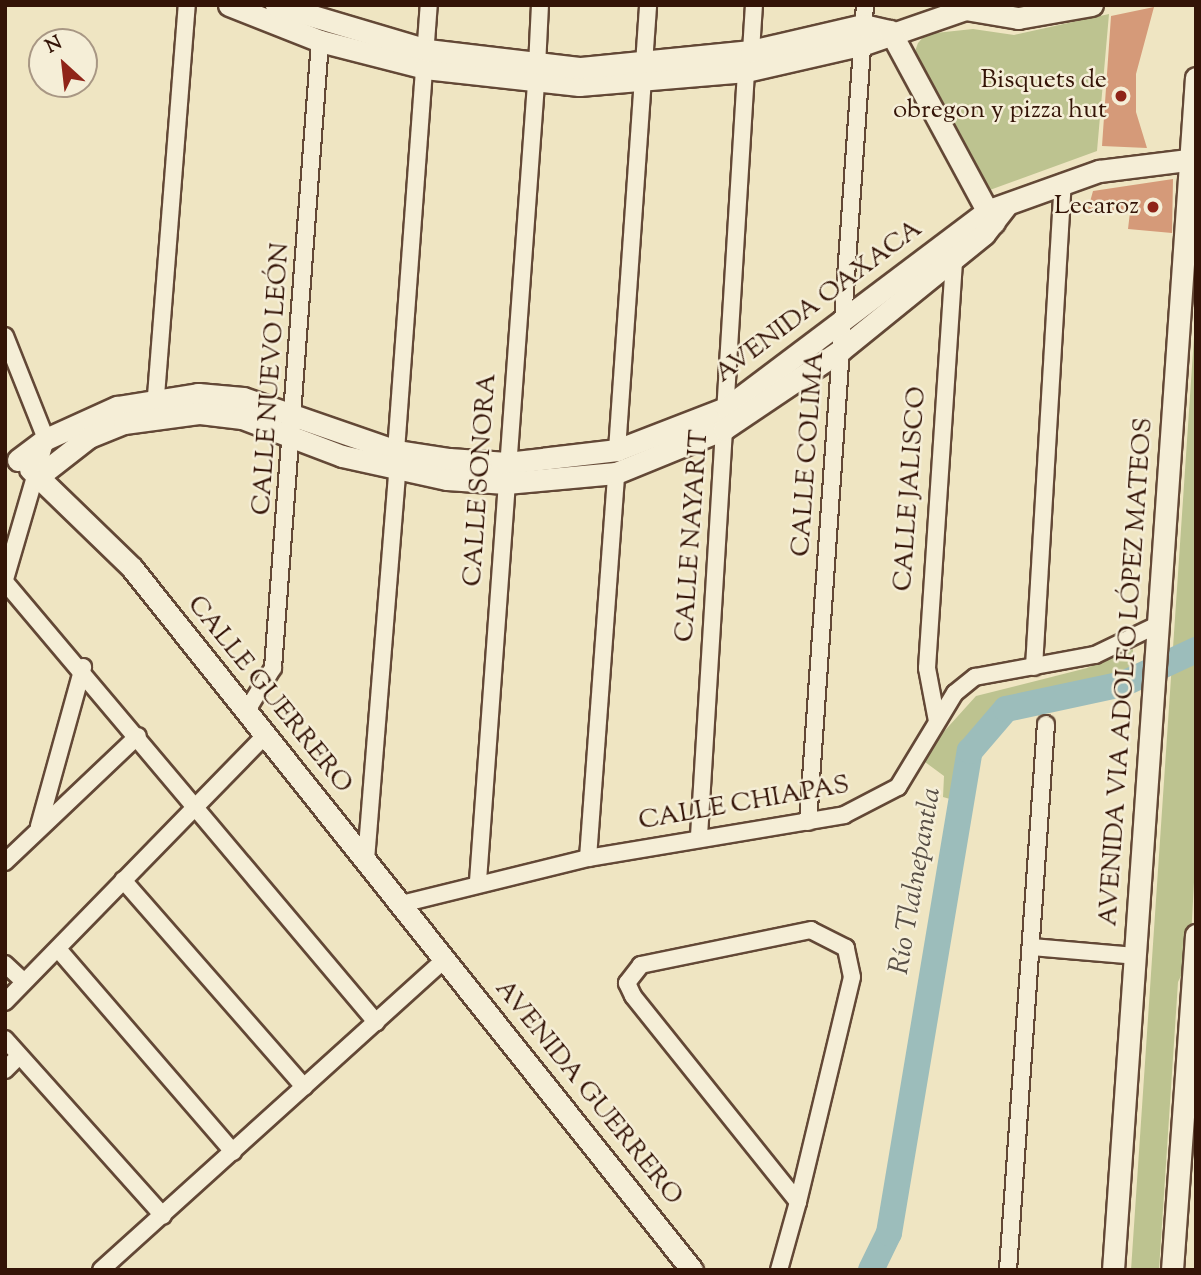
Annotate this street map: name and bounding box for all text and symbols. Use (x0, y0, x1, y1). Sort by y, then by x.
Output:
north arrow (28, 28, 98, 98)
text: N (41, 30, 67, 61)
place label: Bisquets de obregon y pizza hut (893, 65, 1107, 126)
marker: Bisquets de obregon y pizza hut (1113, 88, 1129, 104)
place label: Lecaroz (1054, 191, 1139, 223)
marker: Lecaroz (1145, 199, 1161, 215)
street label: AVENIDA OAXACA (709, 214, 929, 390)
street label: CALLE NUEVO LEÓN (247, 242, 297, 516)
street label: CALLE COLIMA (786, 350, 832, 558)
street label: CALLE SONORA (458, 372, 504, 588)
street label: CALLE JALISCO (888, 386, 934, 592)
street label: AVENIDA VIA ADOLFO LÓPEZ MATEOS (1094, 417, 1160, 927)
street label: CALLE NAYARIT (670, 429, 716, 643)
street label: CALLE GUERRERO (180, 590, 358, 800)
street label: CALLE CHIAPAS (636, 770, 852, 838)
water label: Río Tlalnepantla (883, 785, 949, 977)
street label: AVENIDA GUERRERO (488, 974, 688, 1212)

